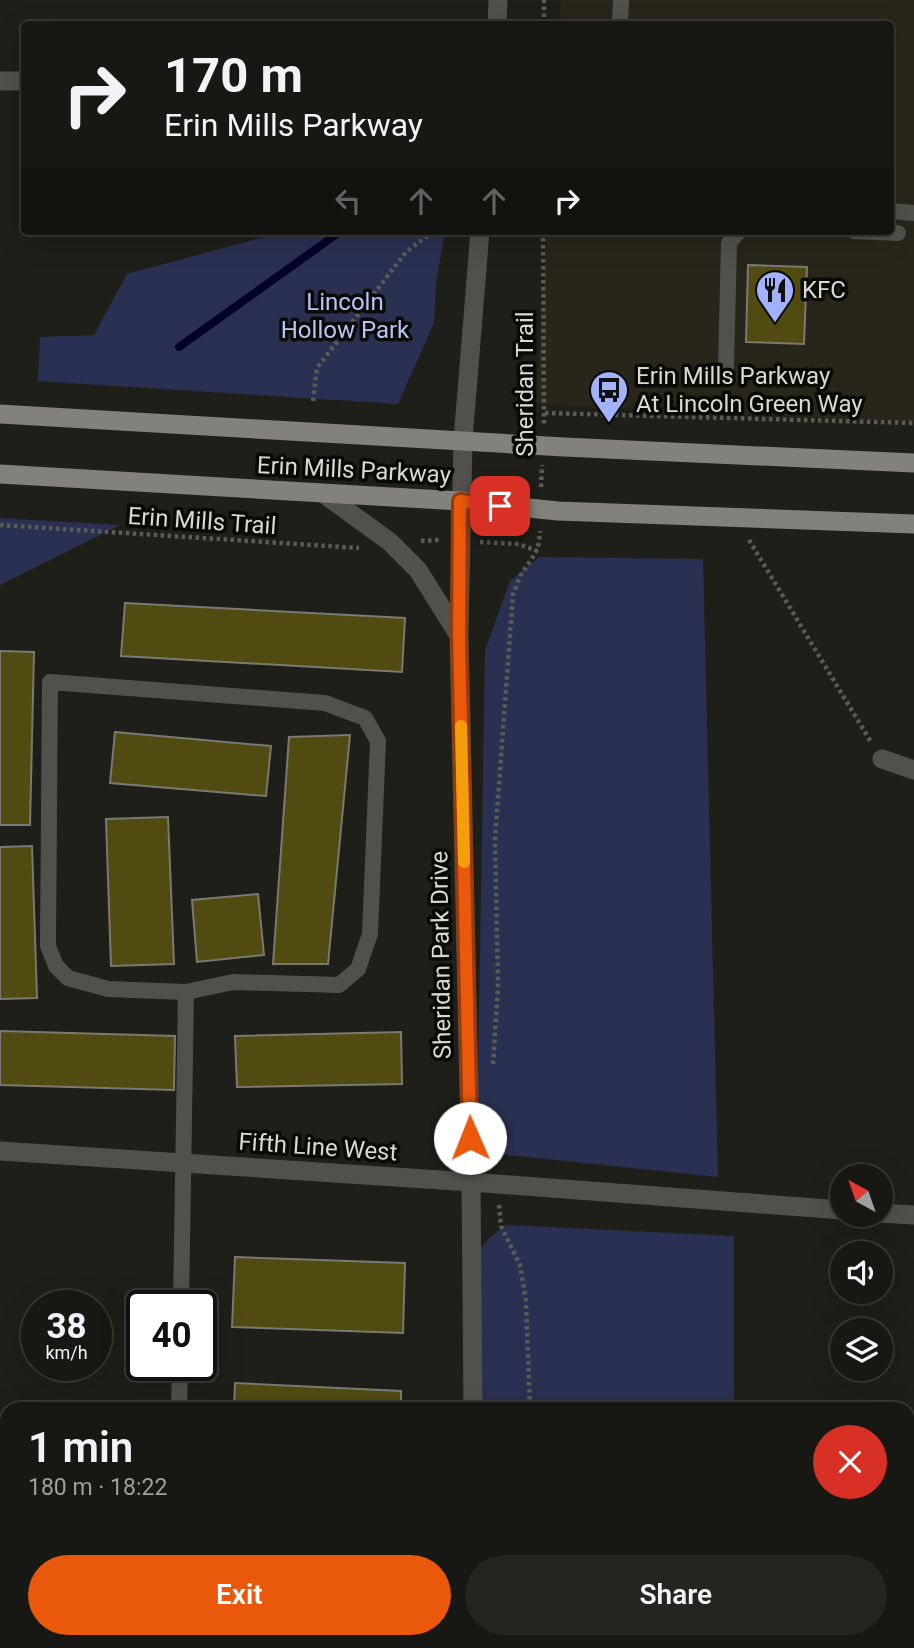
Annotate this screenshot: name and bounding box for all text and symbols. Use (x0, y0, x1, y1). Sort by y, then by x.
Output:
text: 170 m (164, 47, 303, 104)
icon: right (49, 49, 140, 140)
text: Erin Mills Parkway (164, 106, 423, 144)
icon: left (329, 182, 367, 220)
icon: ahead (402, 182, 440, 220)
icon: ahead (475, 182, 513, 220)
icon: right (548, 182, 586, 220)
restaurant icon: KFC (754, 269, 796, 324)
place label: KFC (802, 276, 846, 304)
park label: Lincoln Hollow Park (281, 288, 410, 344)
street label: Sheridan Trail (511, 311, 539, 457)
place label: Erin Mills Parkway At Lincoln Green Way (636, 362, 863, 418)
bus stop icon: Erin Mills Parkway At Lincoln Green Way (588, 369, 630, 424)
street label: Erin Mills Parkway (256, 451, 452, 489)
pin (470, 476, 530, 536)
icon: arrive (481, 487, 519, 525)
street label: Erin Mills Trail (127, 502, 277, 540)
street label: Sheridan Park Drive (425, 851, 457, 1059)
position arrow (433, 1101, 507, 1175)
street label: Fifth Line West (238, 1127, 398, 1167)
north arrow (830, 1164, 892, 1227)
map controls (830, 1164, 893, 1381)
button: sound (830, 1241, 893, 1304)
speed limit sign: 40 (126, 1290, 217, 1381)
text: 38 (46, 1306, 87, 1347)
button: layers (830, 1318, 893, 1381)
text: km/h (45, 1342, 88, 1363)
text: 1 min (28, 1423, 133, 1472)
button: close (813, 1425, 887, 1499)
text: 180 m · 18:22 (28, 1474, 167, 1501)
button: Exit (28, 1555, 451, 1635)
button: Share (465, 1555, 887, 1635)

